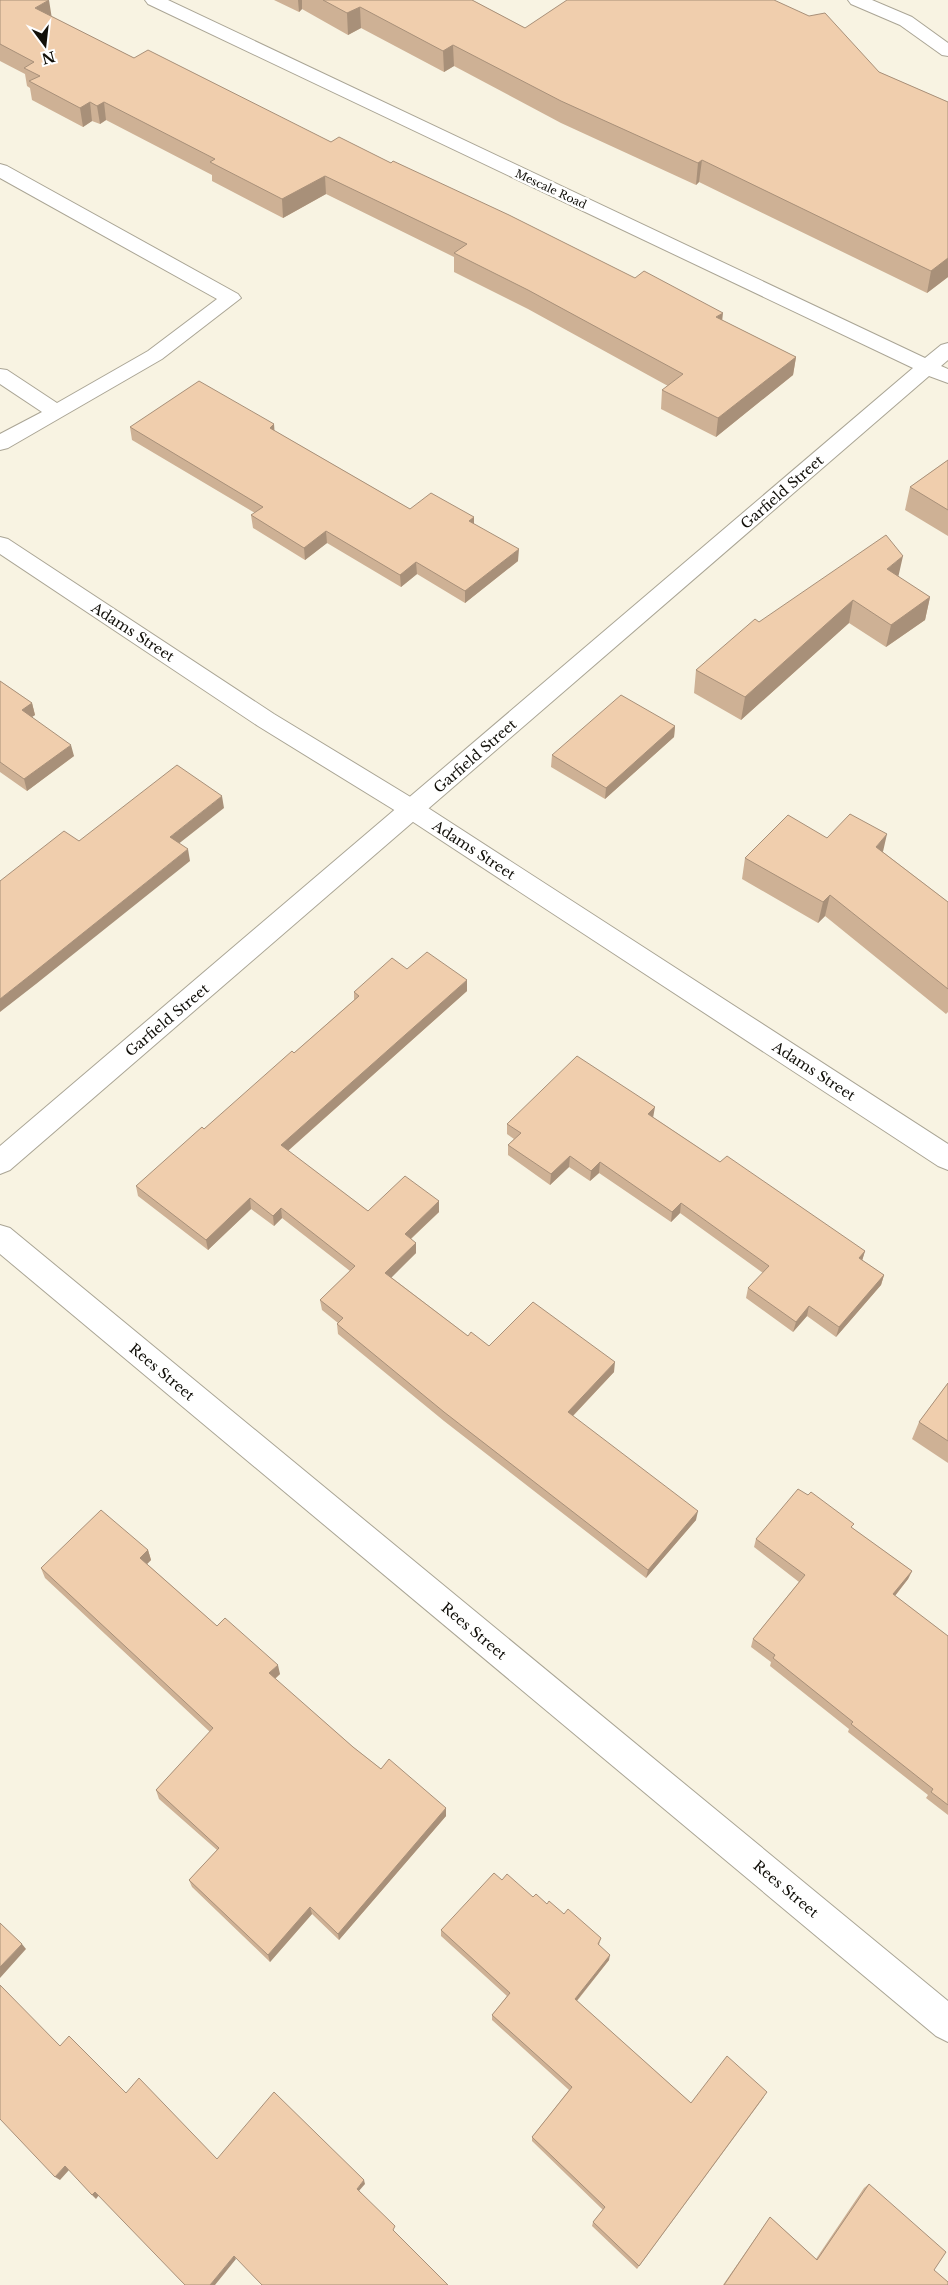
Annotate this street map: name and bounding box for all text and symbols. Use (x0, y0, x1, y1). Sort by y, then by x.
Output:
north arrow (20, 20, 70, 70)
text: N (40, 47, 57, 68)
street label: Mescale Road (513, 166, 590, 212)
street label: Garfield Street (737, 451, 828, 533)
street label: Adams Street (87, 598, 178, 666)
street label: Garfield Street (430, 715, 521, 797)
street label: Adams Street (428, 816, 519, 884)
street label: Garfield Street (121, 979, 213, 1060)
street label: Adams Street (768, 1037, 859, 1105)
street label: Rees Street (126, 1340, 199, 1405)
street label: Rees Street (438, 1599, 511, 1664)
street label: Rees Street (750, 1857, 823, 1922)

